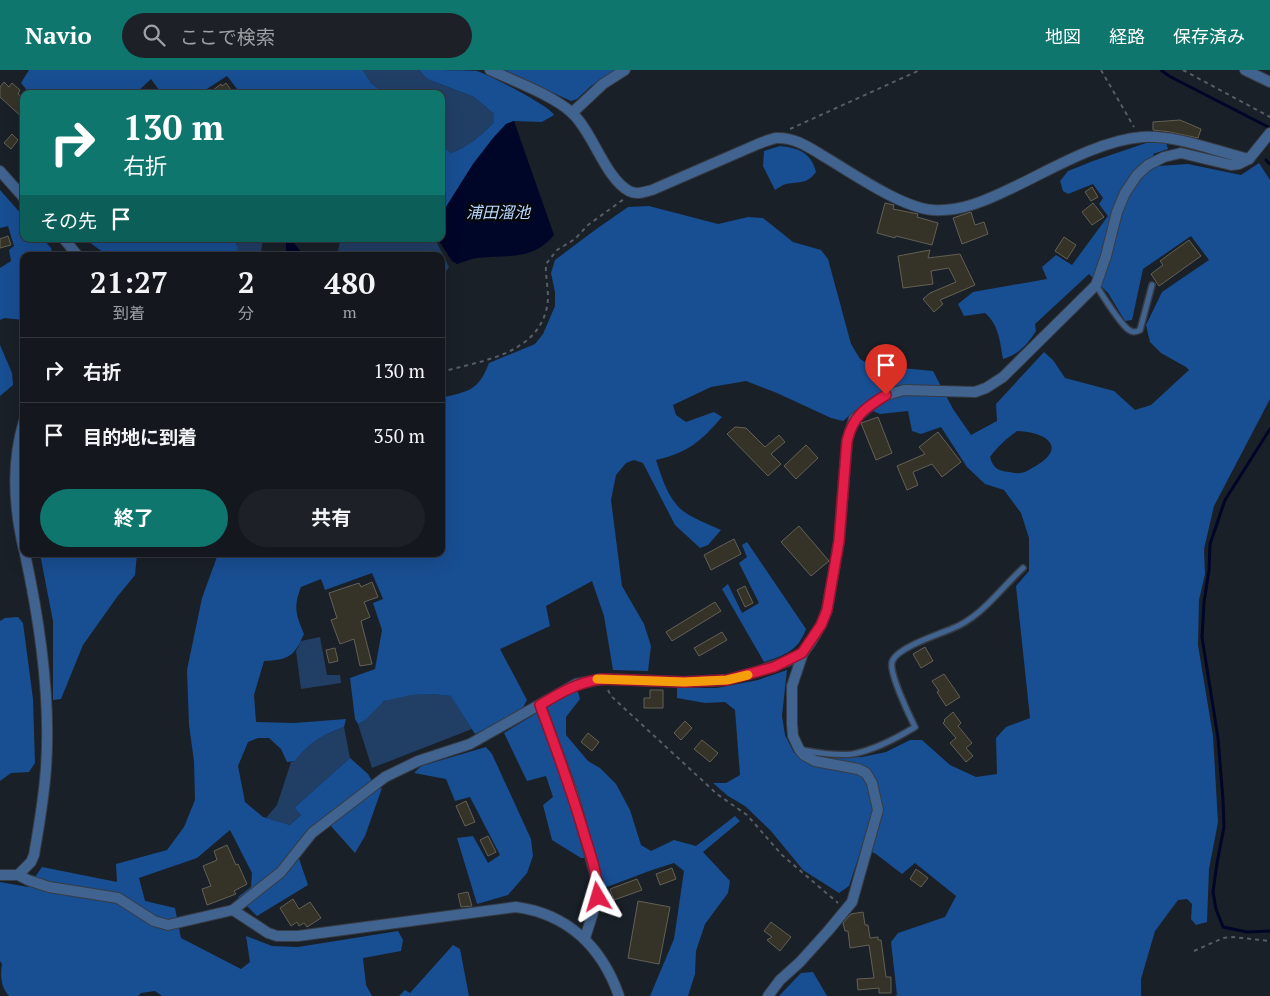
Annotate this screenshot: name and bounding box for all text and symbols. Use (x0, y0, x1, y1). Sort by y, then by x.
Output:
search box (122, 13, 472, 58)
text: Navio (25, 19, 92, 51)
icon: search (140, 21, 168, 49)
text: ここで検索 (180, 24, 275, 49)
text: 地図 (1045, 24, 1081, 48)
text: 経路 (1109, 24, 1145, 48)
text: 保存済み (1173, 24, 1245, 48)
text: 130 m (123, 104, 224, 150)
icon: right (40, 110, 105, 175)
text: 右折 (123, 151, 167, 180)
water label: 浦田溜池 (466, 201, 532, 223)
icon: arrive (107, 205, 135, 233)
text: その先 (40, 208, 97, 233)
text: 21:27 (90, 262, 168, 302)
text: 2 (238, 262, 255, 302)
text: 480 (324, 263, 375, 303)
text: m (343, 301, 357, 323)
text: 到着 (113, 302, 145, 324)
text: 分 (238, 302, 254, 324)
pin (865, 344, 907, 395)
icon: arrive (872, 351, 900, 379)
icon: right (40, 356, 68, 384)
text: 130 m (374, 358, 425, 383)
text: 右折 (83, 359, 121, 384)
icon: arrive (40, 421, 68, 449)
text: 350 m (374, 423, 425, 448)
text: 目的地に到着 (83, 424, 197, 449)
button: 終了 (40, 489, 228, 547)
button: 共有 (238, 489, 425, 547)
position arrow (571, 870, 623, 922)

